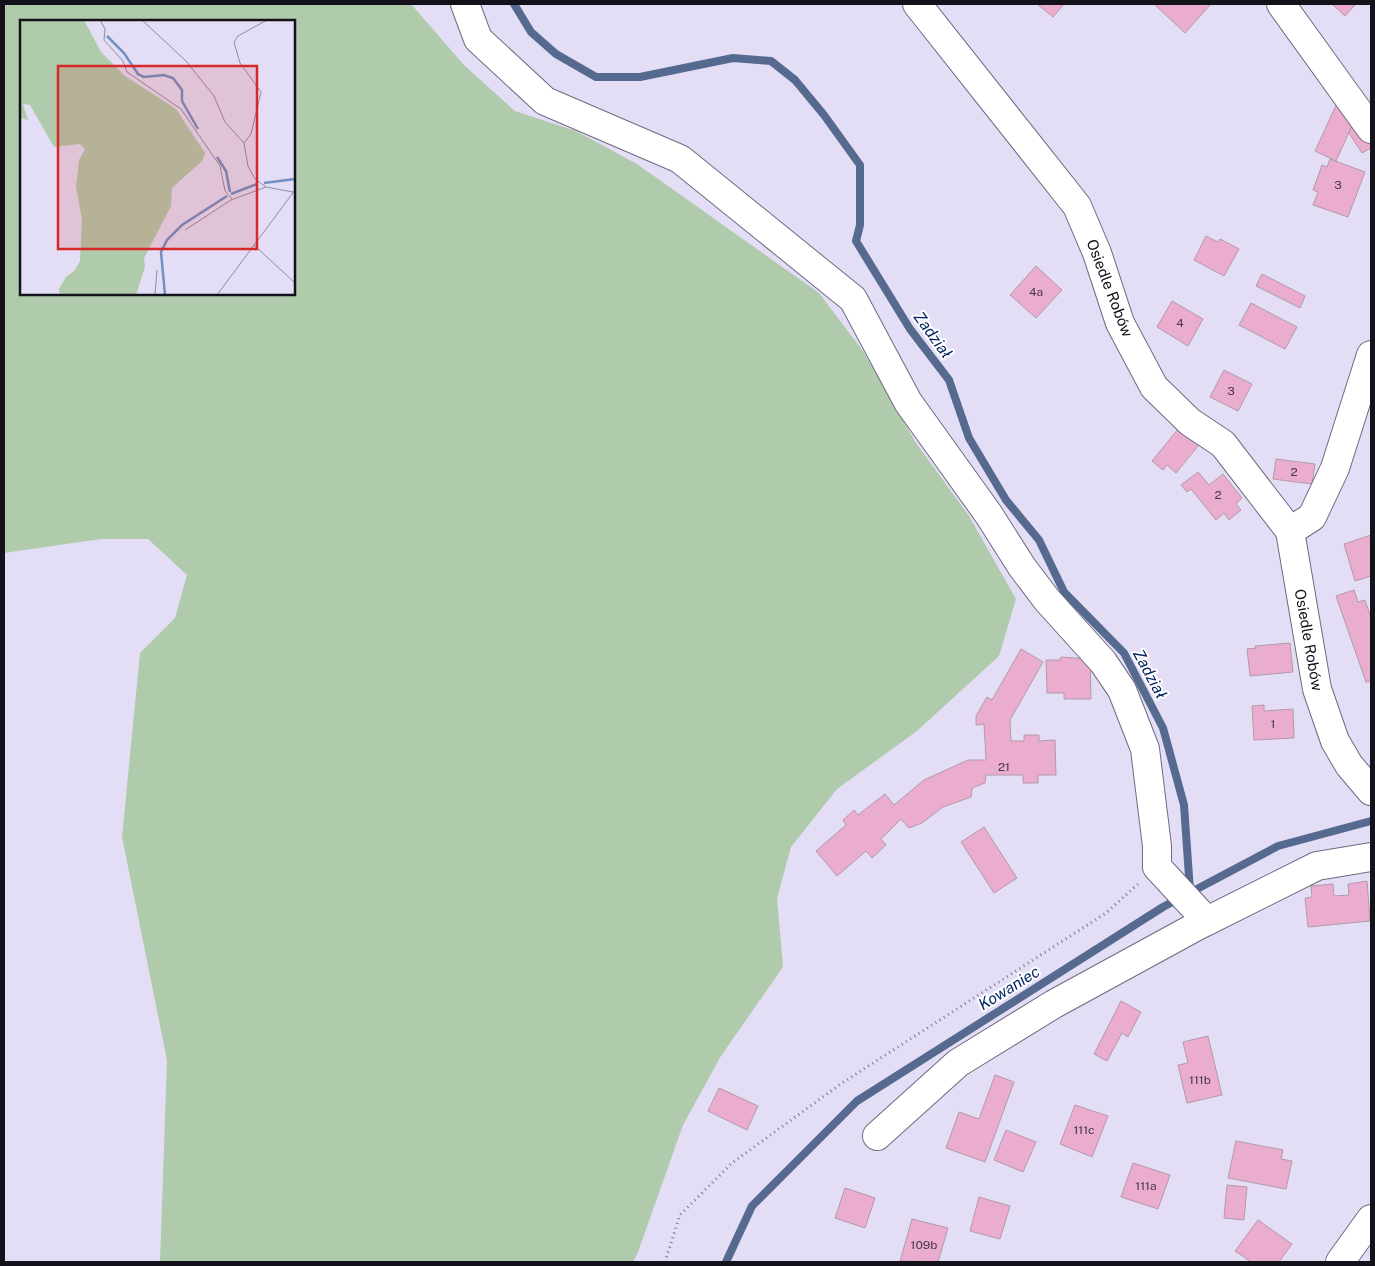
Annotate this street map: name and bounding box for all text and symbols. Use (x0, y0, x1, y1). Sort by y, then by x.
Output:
inset map (20, 20, 295, 295)
house number: 3 (1334, 178, 1342, 192)
street label: Osiedle Robów (1084, 237, 1137, 340)
house number: 4a (1029, 285, 1043, 299)
water label: Zadział (910, 308, 956, 362)
house number: 4 (1176, 316, 1184, 330)
house number: 3 (1227, 384, 1235, 398)
house number: 2 (1290, 465, 1298, 479)
house number: 2 (1214, 488, 1222, 502)
street label: Osiedle Robów (1292, 588, 1326, 693)
water label: Zadział (1129, 646, 1171, 702)
house number: 1 (1271, 717, 1275, 731)
house number: 21 (998, 760, 1010, 774)
water label: Kowaniec (975, 962, 1043, 1014)
house number: 111b (1189, 1073, 1211, 1087)
house number: 111c (1073, 1123, 1095, 1137)
house number: 111a (1135, 1179, 1157, 1193)
house number: 109b (911, 1238, 937, 1252)

